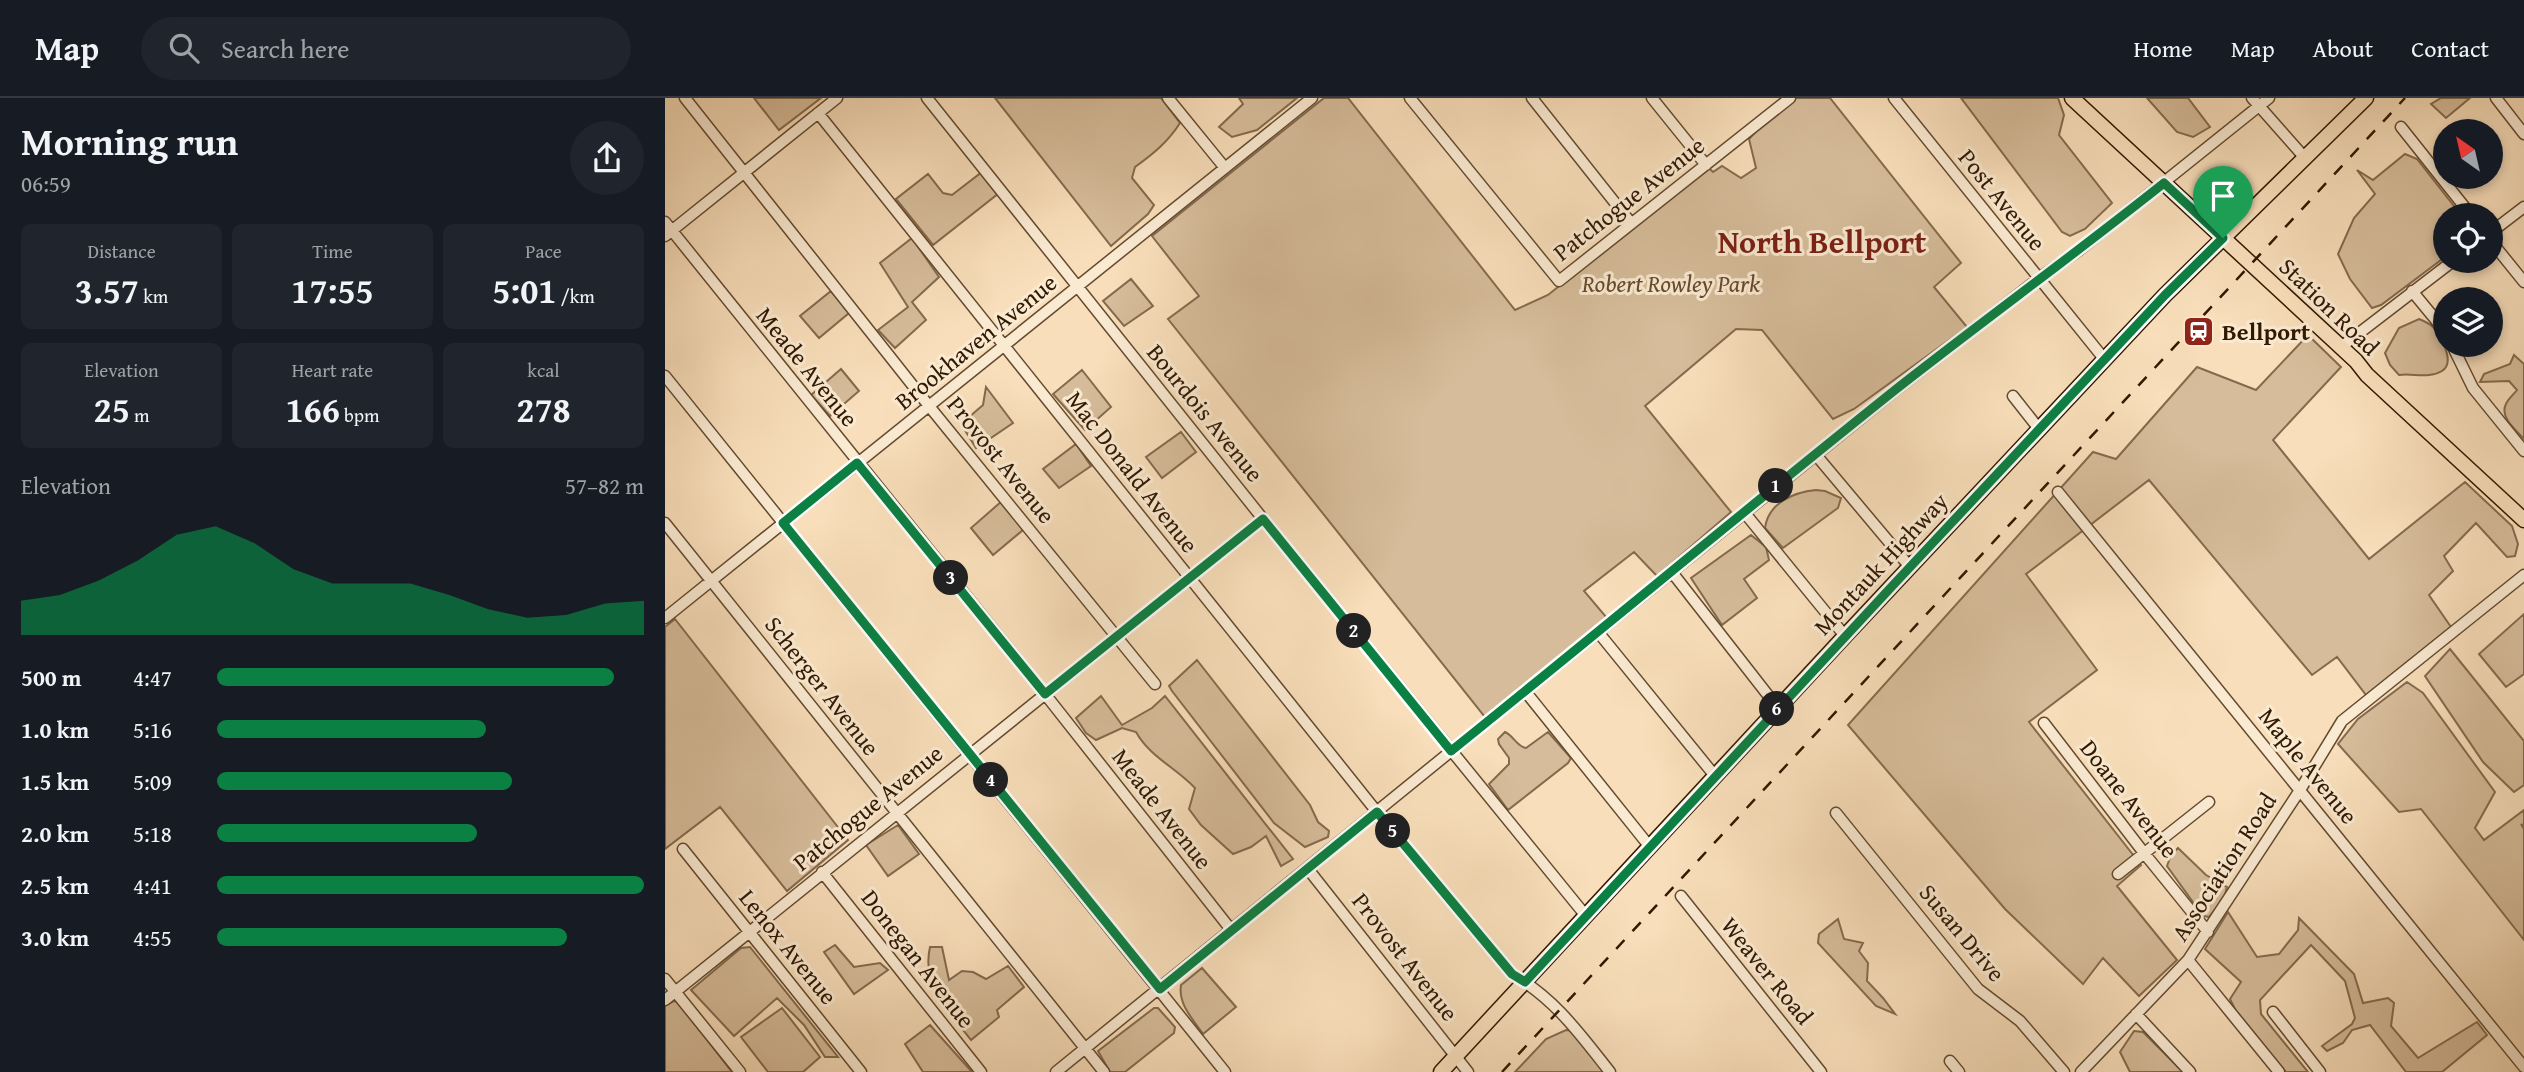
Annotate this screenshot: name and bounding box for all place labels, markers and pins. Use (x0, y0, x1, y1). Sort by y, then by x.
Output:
pin (2193, 166, 2253, 238)
place label: Bellport (2222, 314, 2310, 349)
station icon: Bellport (2182, 315, 2216, 349)
pin: 1 (1759, 468, 1793, 504)
pin: 3 (933, 560, 969, 596)
pin: 2 (1337, 614, 1371, 648)
pin: 6 (1759, 692, 1795, 726)
pin: 4 (973, 762, 1009, 798)
pin: 5 (1375, 814, 1411, 848)

